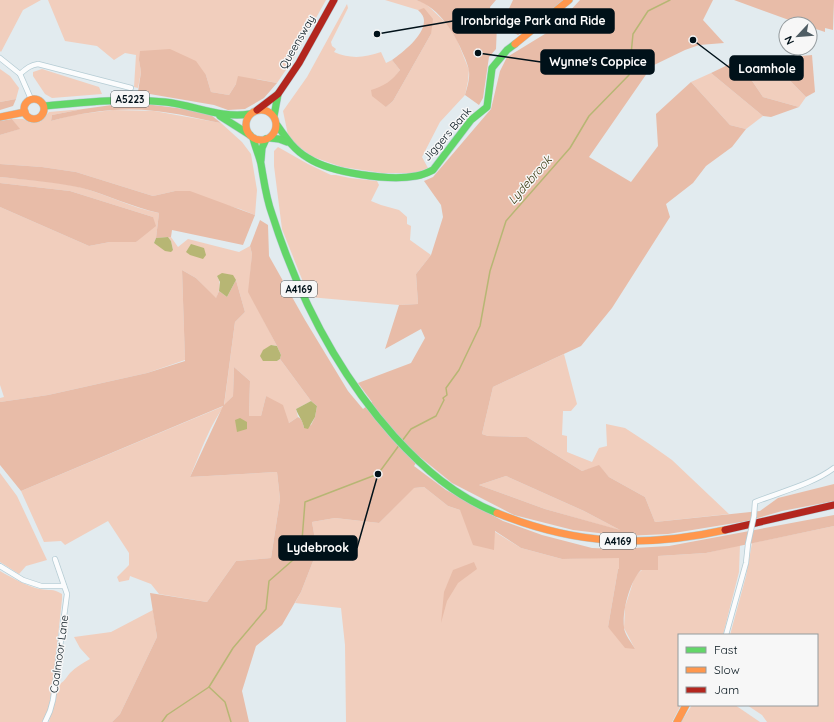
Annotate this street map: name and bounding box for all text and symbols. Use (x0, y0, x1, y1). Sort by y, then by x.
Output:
callout: Ironbridge Park and Ride (453, 9, 614, 33)
street label: Queensway (276, 13, 318, 71)
text: Ironbridge Park and Ride (460, 13, 606, 28)
north arrow (778, 16, 818, 56)
text: N (781, 34, 797, 47)
callout: Wynne's Coppice (541, 50, 654, 74)
text: Wynne's Coppice (549, 54, 647, 69)
callout: Loamhole (730, 56, 803, 80)
text: Loamhole (738, 61, 796, 76)
road number: A5223 (111, 91, 149, 107)
street label: Jiggers Bank (420, 104, 474, 164)
water label: Lydebrook (504, 151, 556, 207)
road number: A4169 (281, 281, 317, 297)
road number: A4169 (600, 533, 636, 549)
callout: Lydebrook (279, 536, 357, 560)
text: Lydebrook (287, 540, 349, 555)
street label: Coalmoor Lane (47, 614, 71, 694)
legend (678, 634, 818, 706)
text: Fast (714, 642, 738, 657)
text: Slow (714, 662, 740, 677)
text: Jam (714, 682, 739, 697)

